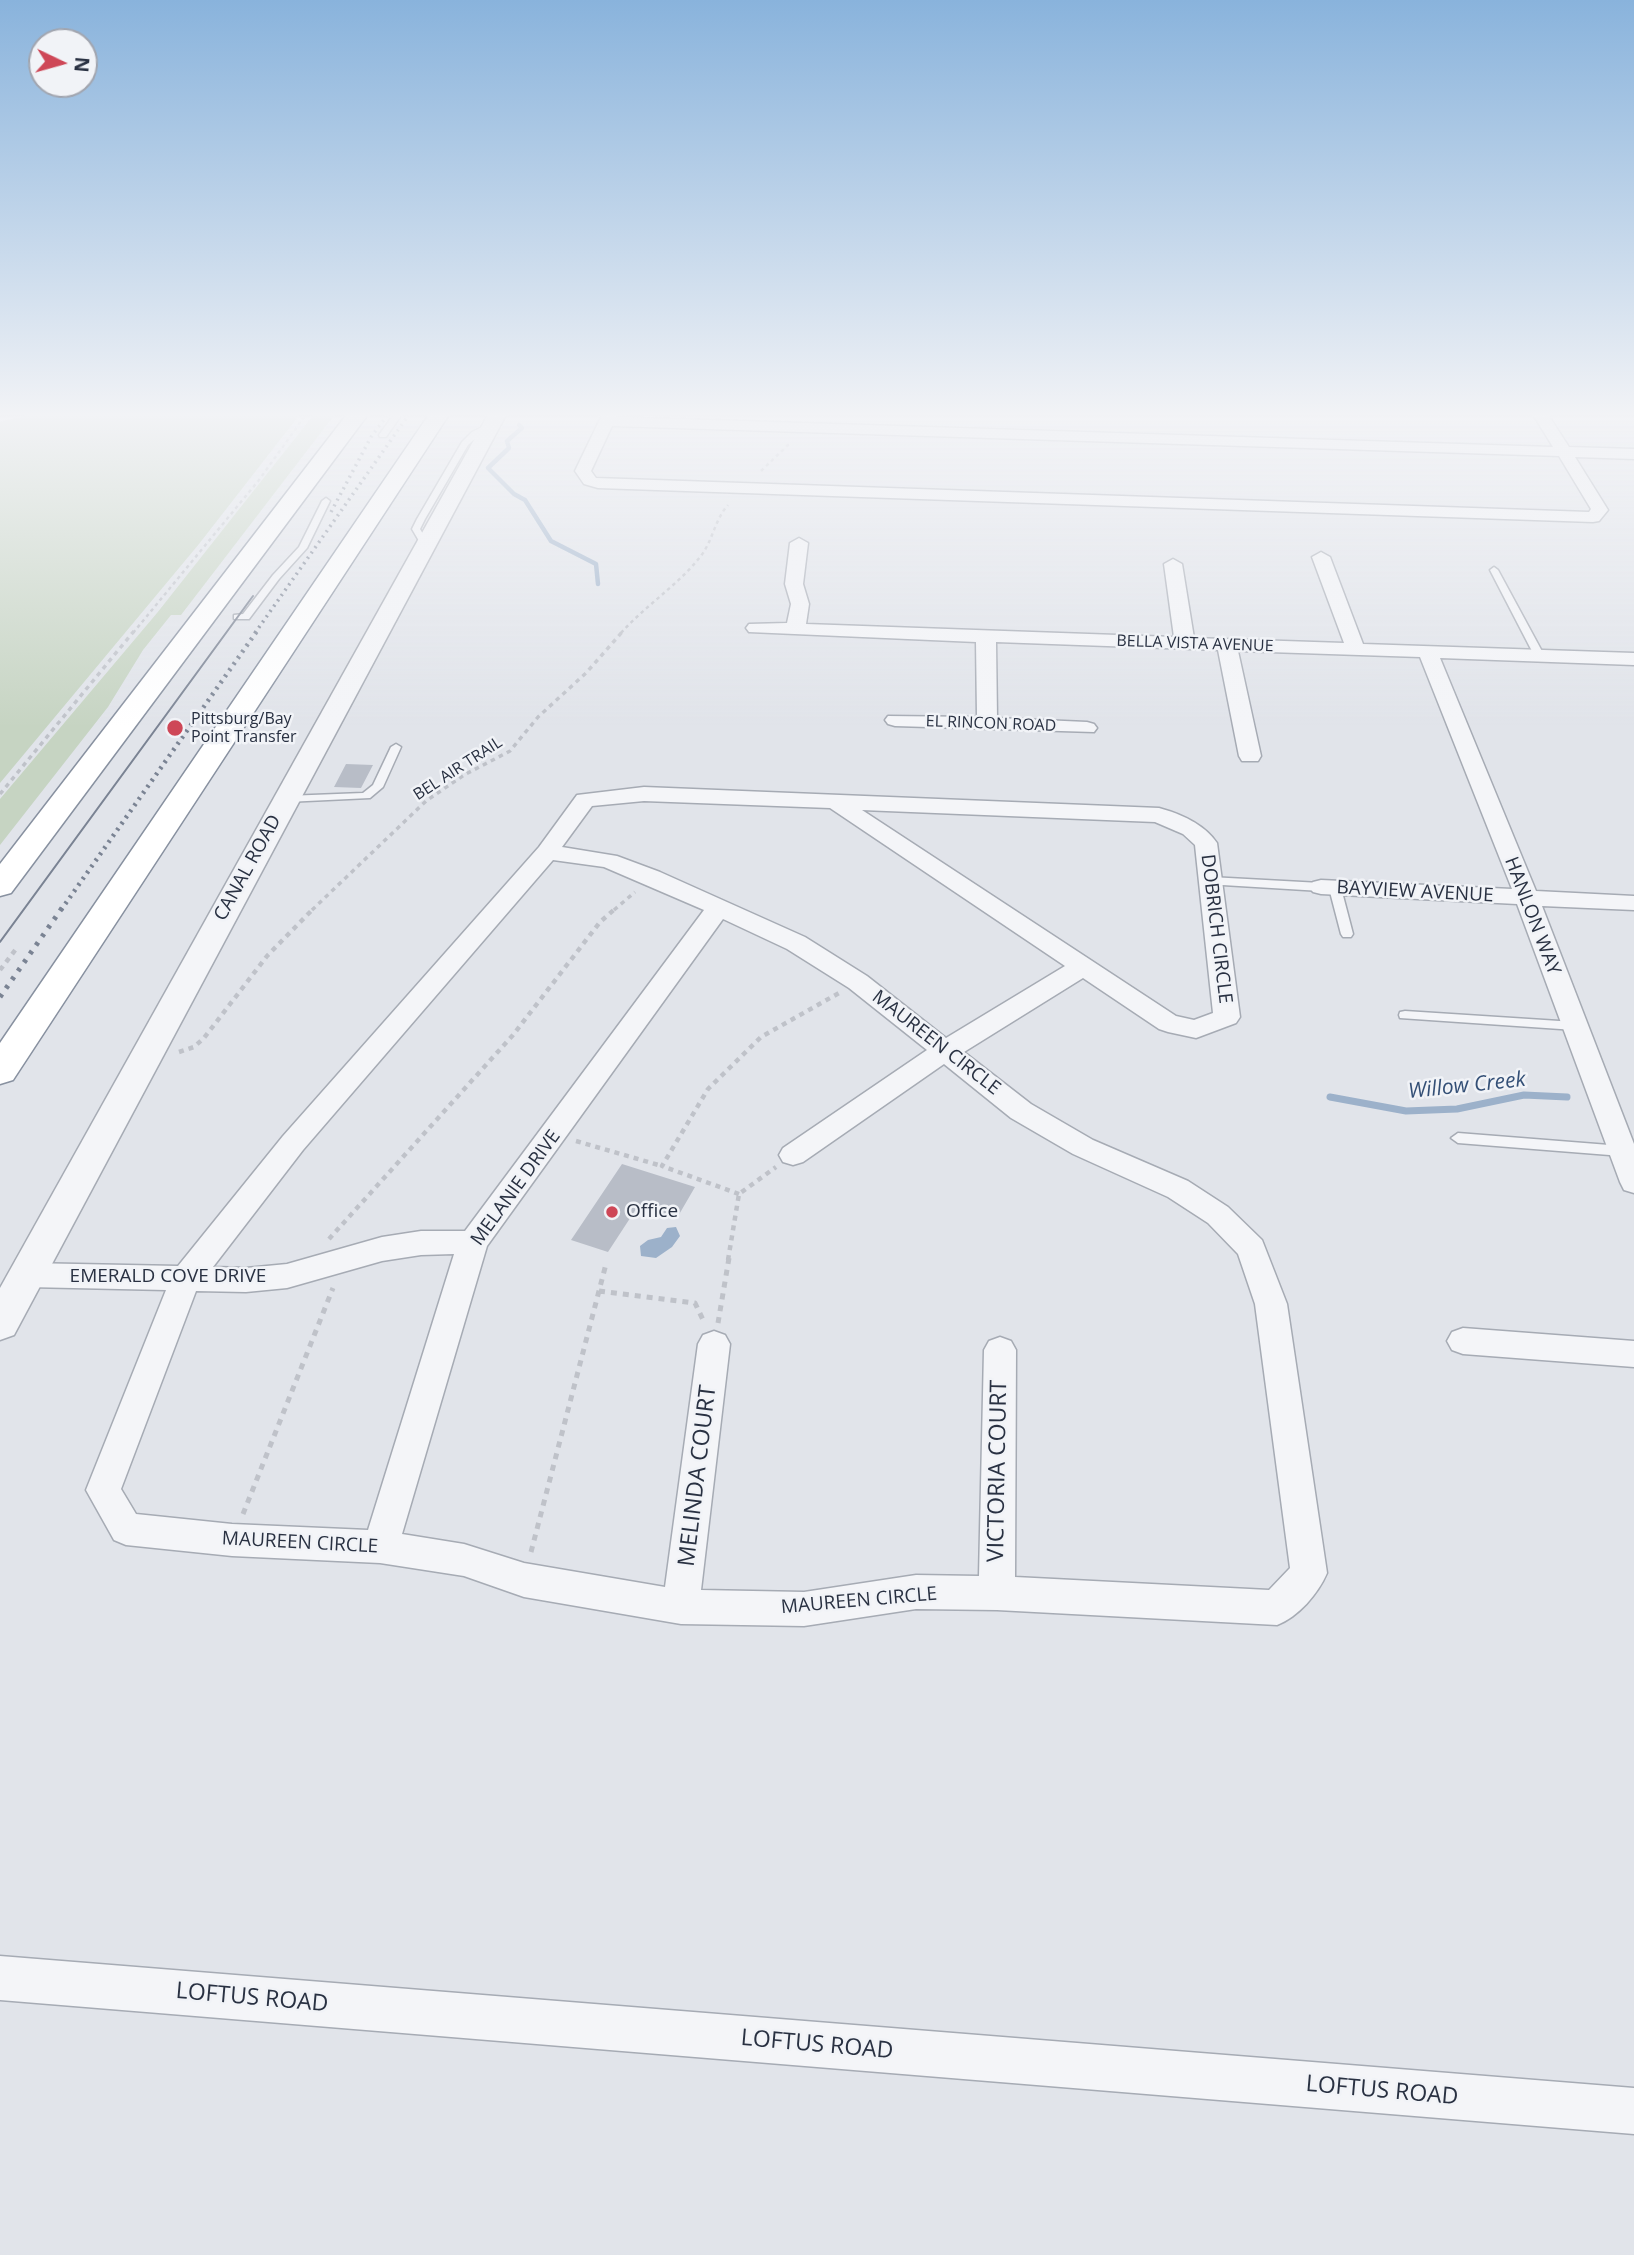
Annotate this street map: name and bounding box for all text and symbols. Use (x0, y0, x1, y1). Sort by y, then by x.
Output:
north arrow (28, 28, 98, 98)
text: N (68, 56, 96, 73)
street label: BELLA VISTA AVENUE (1116, 632, 1274, 656)
place label: Pittsburg/Bay Point Transfer (191, 709, 297, 747)
street label: EL RINCON ROAD (925, 712, 1057, 736)
marker: Pittsburg/Bay Point Transfer (165, 718, 185, 738)
street label: BEL AIR TRAIL (410, 733, 506, 805)
street label: CANAL ROAD (210, 811, 286, 925)
street label: DOBRICH CIRCLE (1196, 853, 1236, 1005)
street label: HANLON WAY (1499, 854, 1565, 978)
street label: BAYVIEW AVENUE (1336, 877, 1494, 907)
street label: MAUREEN CIRCLE (867, 986, 1005, 1100)
water label: Willow Creek (1407, 1067, 1527, 1105)
street label: MELANIE DRIVE (466, 1126, 566, 1250)
place label: Office (626, 1201, 678, 1223)
marker: Office (604, 1204, 620, 1220)
street label: EMERALD COVE DRIVE (70, 1266, 266, 1288)
street label: VICTORIA COURT (983, 1380, 1013, 1562)
street label: MELINDA COURT (673, 1384, 723, 1568)
street label: MAUREEN CIRCLE (221, 1528, 379, 1558)
street label: MAUREEN CIRCLE (780, 1583, 938, 1619)
street label: LOFTUS ROAD (175, 1978, 329, 2018)
street label: LOFTUS ROAD (740, 2025, 894, 2065)
street label: LOFTUS ROAD (1305, 2071, 1459, 2111)

